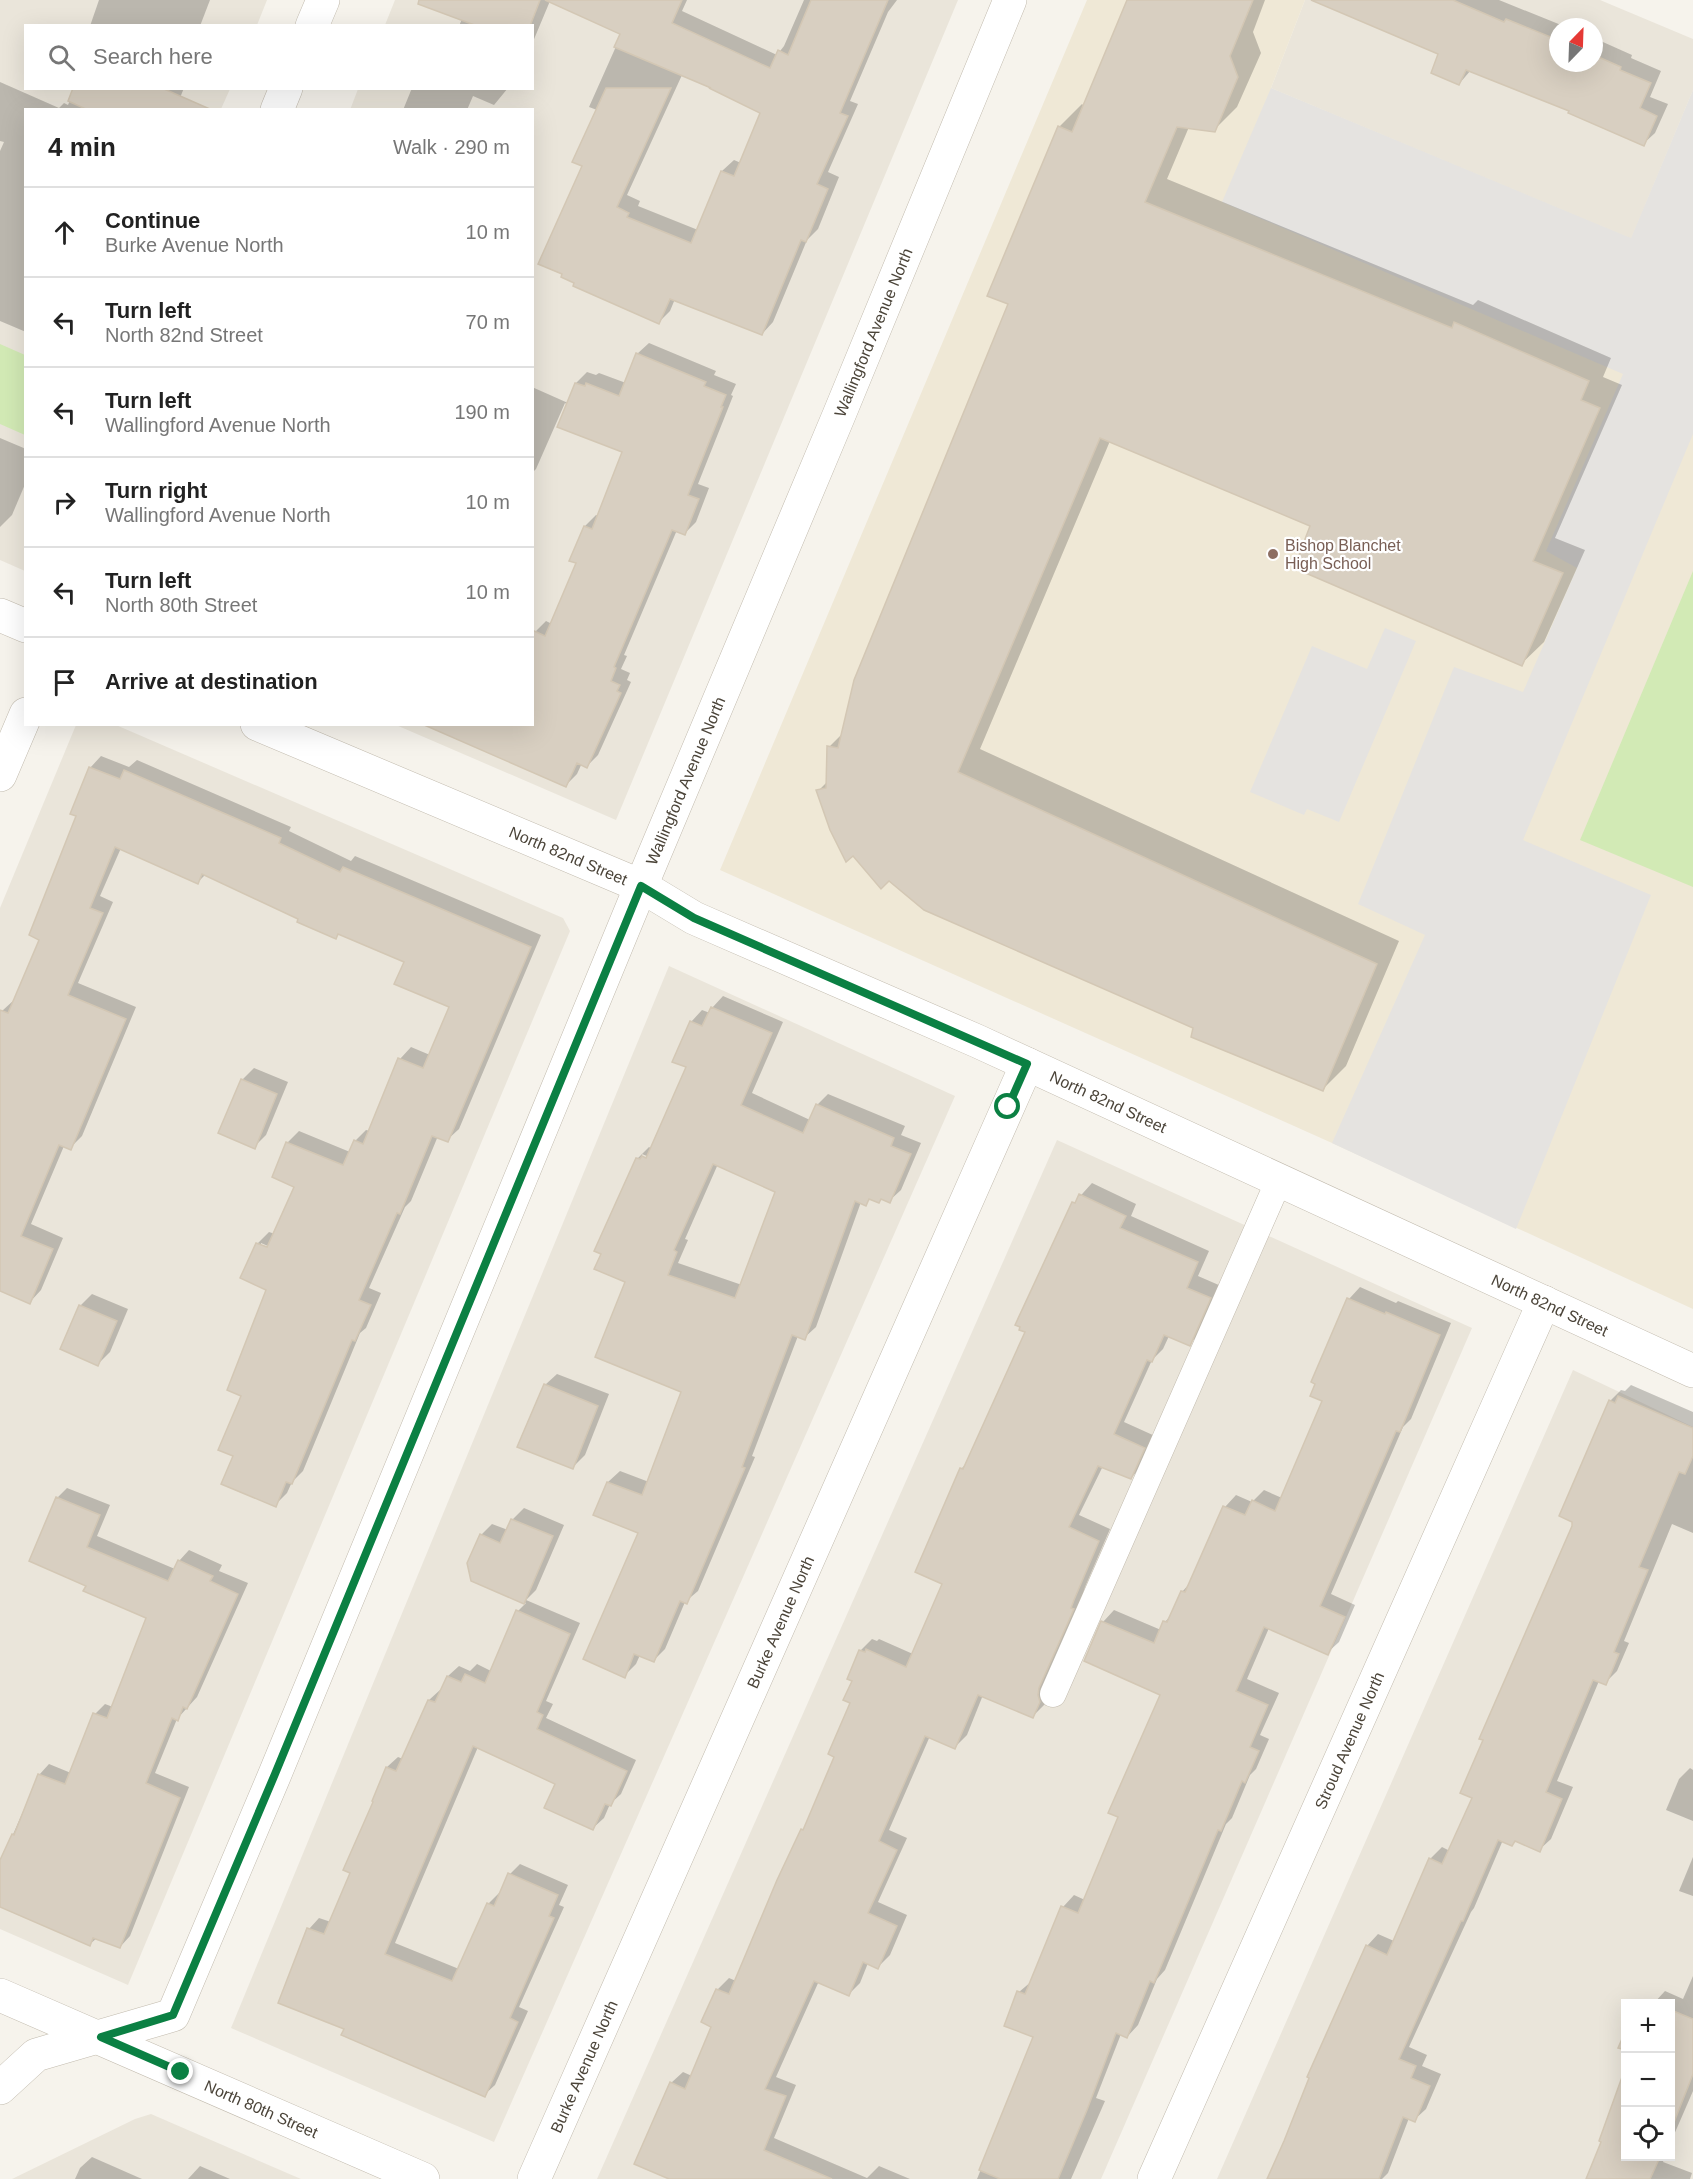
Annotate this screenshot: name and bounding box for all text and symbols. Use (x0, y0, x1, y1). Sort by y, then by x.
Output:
north arrow (1549, 18, 1603, 72)
search box (24, 24, 534, 90)
icon: search (45, 41, 78, 74)
text: Search here (93, 44, 213, 69)
text: 4 min (48, 132, 116, 162)
text: Walk · 290 m (393, 136, 510, 158)
text: Continue (105, 208, 200, 233)
icon: ahead (48, 216, 81, 249)
text: 10 m (466, 221, 510, 243)
text: Burke Avenue North (105, 234, 284, 256)
street label: Wallingford Avenue North (831, 246, 915, 419)
text: Turn left (105, 298, 191, 323)
icon: left (48, 306, 81, 339)
text: 70 m (466, 311, 510, 333)
text: North 82nd Street (105, 324, 263, 346)
text: Turn left (105, 388, 191, 413)
icon: left (48, 396, 81, 429)
text: 190 m (454, 401, 510, 423)
text: Wallingford Avenue North (105, 414, 331, 436)
text: Turn right (105, 478, 207, 503)
icon: right (48, 486, 81, 519)
text: 10 m (466, 491, 510, 513)
text: Wallingford Avenue North (105, 504, 331, 526)
place label: Bishop Blanchet High School (1285, 537, 1401, 572)
marker: Bishop Blanchet High School (1266, 547, 1280, 561)
text: Turn left (105, 568, 191, 593)
icon: left (48, 576, 81, 609)
text: 10 m (466, 581, 510, 603)
text: North 80th Street (105, 594, 257, 616)
icon: arrive (48, 666, 81, 699)
text: Arrive at destination (105, 669, 318, 694)
street label: Wallingford Avenue North (642, 694, 728, 867)
street label: North 82nd Street (507, 823, 630, 888)
street label: North 82nd Street (1047, 1067, 1170, 1136)
route start (994, 1093, 1020, 1119)
street label: North 82nd Street (1489, 1271, 1611, 1339)
street label: Burke Avenue North (744, 1553, 817, 1691)
street label: Stroud Avenue North (1311, 1669, 1387, 1812)
street label: Burke Avenue North (547, 1998, 620, 2135)
map controls (1621, 1999, 1675, 2161)
button: + (1621, 1999, 1675, 2053)
button: − (1621, 2053, 1675, 2107)
route end (167, 2058, 193, 2084)
street label: North 80th Street (202, 2077, 321, 2141)
button: locate (1621, 2107, 1675, 2161)

